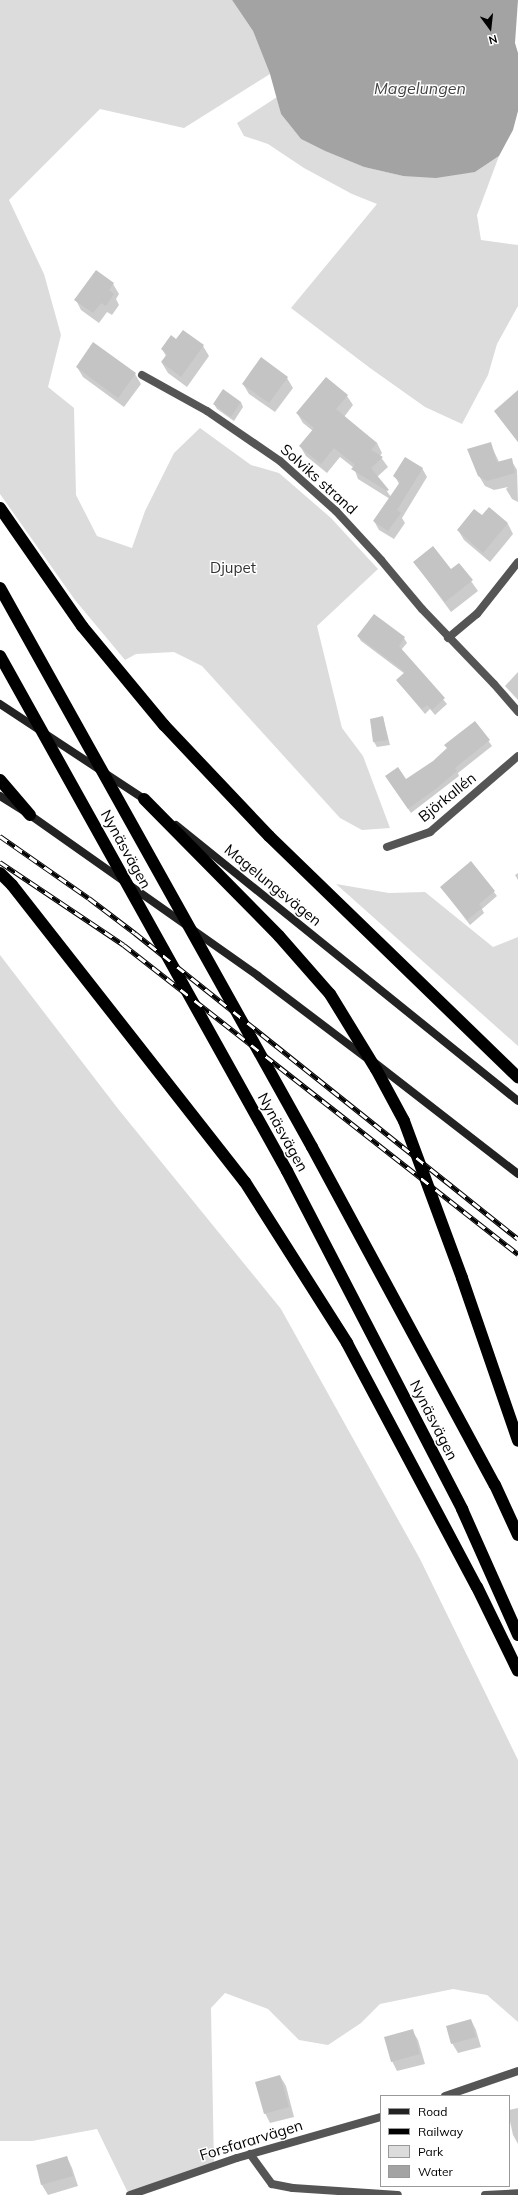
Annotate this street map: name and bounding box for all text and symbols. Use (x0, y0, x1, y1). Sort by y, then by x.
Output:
north arrow (470, 8, 510, 48)
text: N (487, 32, 499, 47)
water label: Magelungen (374, 78, 466, 98)
street label: Solviks strand (277, 440, 361, 518)
park label: Djupet (210, 559, 256, 577)
street label: Björkallén (415, 768, 479, 826)
street label: Nynäsvägen (97, 806, 155, 892)
street label: Magelungsvägen (221, 840, 325, 930)
street label: Nynäsvägen (254, 1089, 312, 1175)
street label: Nynäsvägen (406, 1377, 462, 1463)
legend (380, 2095, 510, 2187)
text: Road (418, 2104, 447, 2119)
street label: Forsfararvägen (197, 2116, 305, 2164)
text: Railway (418, 2124, 463, 2139)
text: Park (418, 2144, 443, 2159)
text: Water (418, 2164, 453, 2179)

